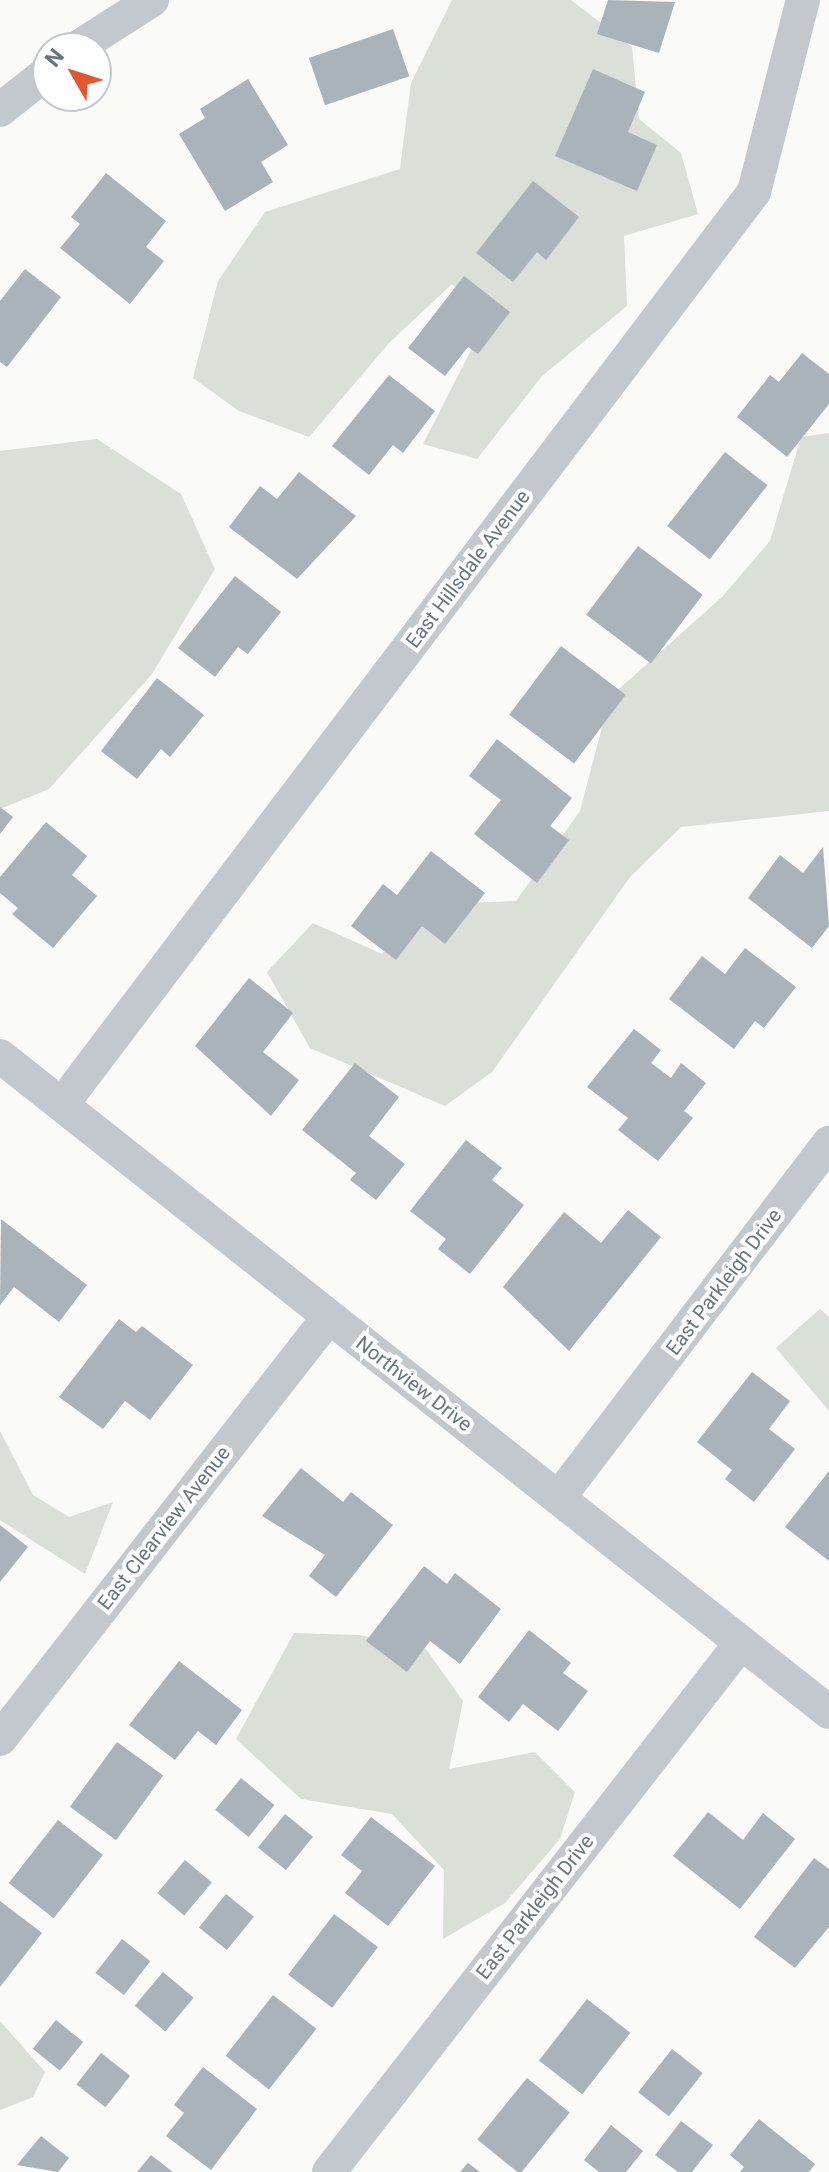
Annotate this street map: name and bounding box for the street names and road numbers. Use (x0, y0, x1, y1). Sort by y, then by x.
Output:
street label: East Hillsdale Avenue (401, 485, 535, 653)
street label: East Parkleigh Drive (661, 1204, 787, 1360)
street label: Northview Drive (351, 1331, 477, 1437)
street label: East Clearview Avenue (93, 1441, 235, 1615)
street label: East Parkleigh Drive (471, 1830, 599, 1984)

